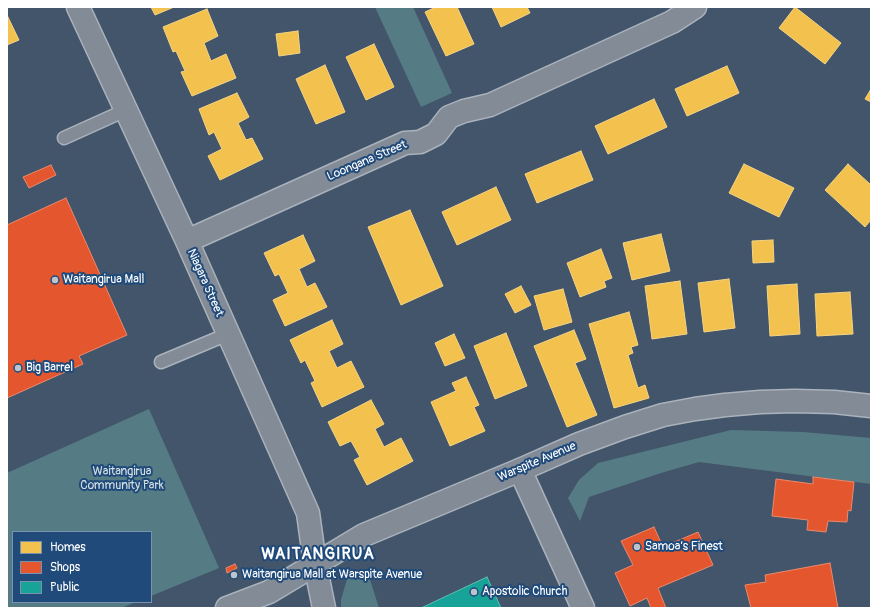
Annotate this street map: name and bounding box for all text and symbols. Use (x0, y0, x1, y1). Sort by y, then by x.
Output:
street label: Loongana Street (325, 138, 409, 184)
street label: Niagara Street (184, 247, 226, 319)
place label: Waitangirua Mall (63, 273, 144, 287)
marker: Waitangirua Mall (50, 275, 60, 285)
place label: Big Barrel (26, 361, 73, 375)
marker: Big Barrel (13, 363, 23, 373)
street label: Warspite Avenue (496, 439, 578, 485)
park label: Waitangirua Community Park (80, 465, 164, 493)
legend (12, 531, 152, 603)
text: Homes (50, 540, 86, 555)
place label: Samoa’s Finest (645, 540, 723, 554)
marker: Samoa’s Finest (632, 542, 642, 552)
district label: WAITANGIRUA (261, 545, 375, 565)
text: Shops (50, 560, 80, 575)
place label: Waitangirua Mall at Warspite Avenue (242, 568, 422, 582)
marker: Waitangirua Mall at Warspite Avenue (229, 570, 239, 580)
text: Public (50, 580, 80, 595)
place label: Apostolic Church (482, 585, 567, 599)
marker: Apostolic Church (469, 587, 479, 597)

